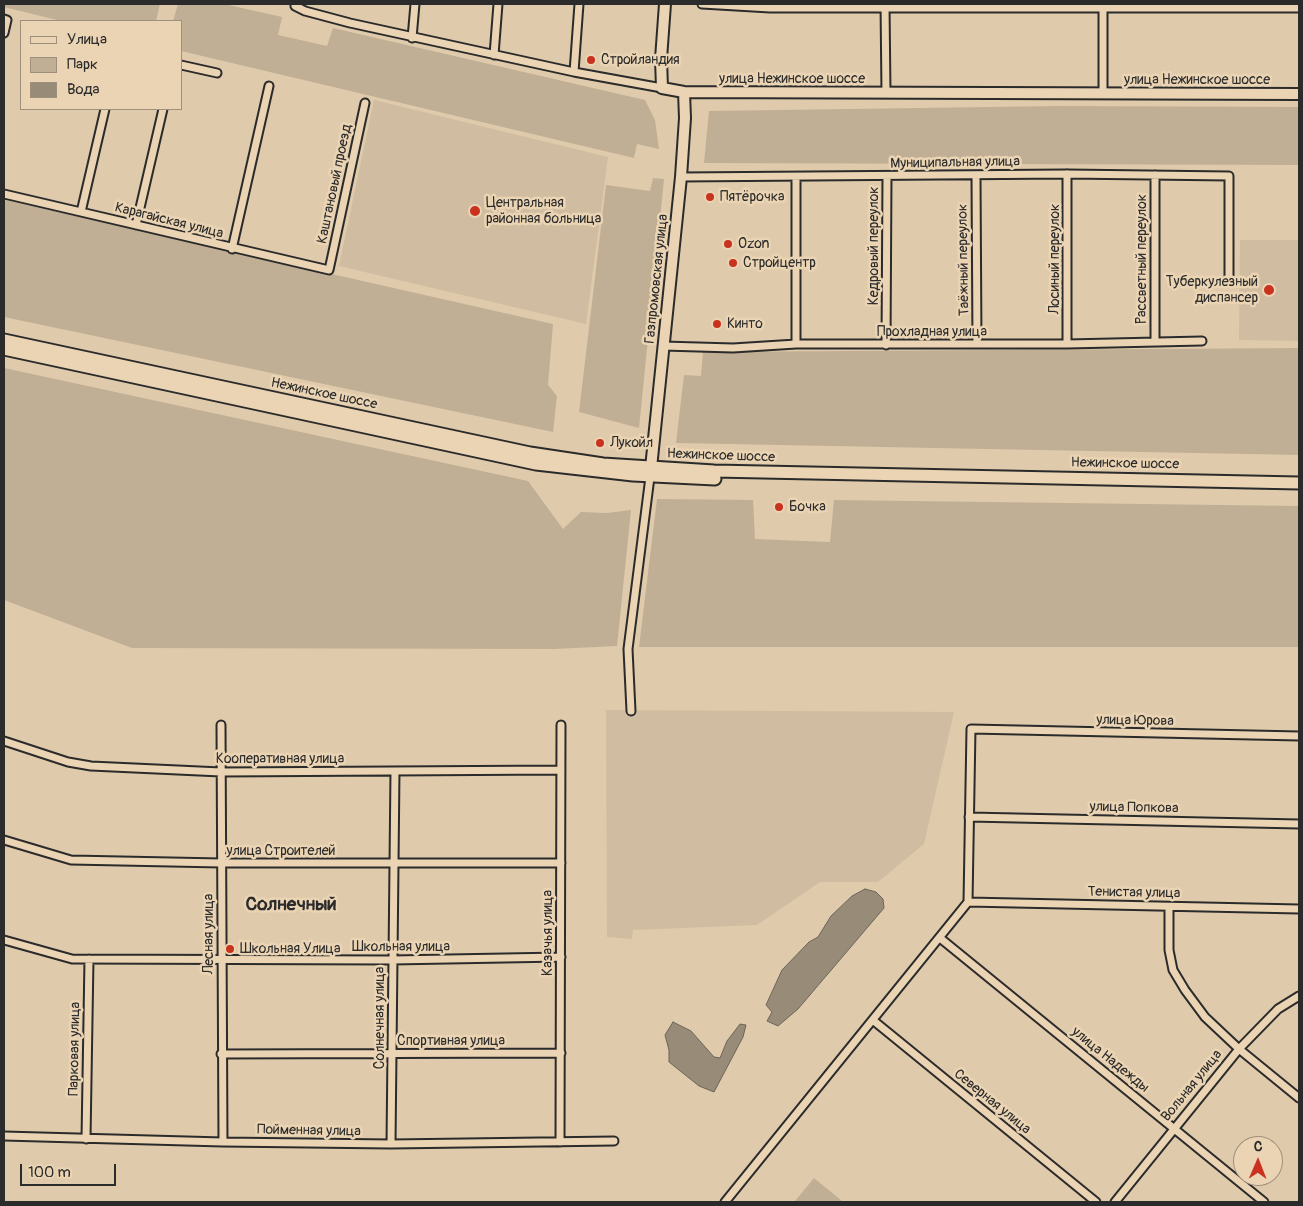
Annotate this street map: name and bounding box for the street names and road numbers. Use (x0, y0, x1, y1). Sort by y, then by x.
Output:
street label: улица Нежинское шоссе (719, 71, 865, 87)
street label: улица Нежинское шоссе (1124, 72, 1270, 88)
street label: Каштановый проезд (314, 123, 356, 245)
street label: Муниципальная улица (890, 153, 1020, 173)
street label: Кедровый переулок (866, 187, 882, 305)
street label: Рассветный переулок (1134, 194, 1150, 324)
street label: Карагайская улица (113, 199, 225, 243)
street label: Таёжный переулок (955, 204, 973, 316)
street label: Лосиный переулок (1047, 204, 1063, 314)
street label: Газпромовская улица (642, 213, 672, 345)
street label: Прохладная улица (877, 324, 987, 340)
street label: Нежинское шоссе (269, 375, 379, 413)
street label: Нежинское шоссе (667, 446, 775, 466)
street label: Нежинское шоссе (1071, 455, 1179, 473)
street label: улица Юрова (1096, 712, 1174, 730)
street label: Кооперативная улица (216, 751, 344, 767)
street label: улица Попкова (1089, 799, 1179, 817)
street label: улица Строителей (227, 843, 335, 859)
street label: Тенистая улица (1087, 884, 1181, 902)
street label: Казачья улица (540, 890, 556, 976)
street label: Лесная улица (201, 894, 217, 974)
street label: Школьная улица (352, 939, 450, 955)
street label: Солнечная улица (372, 967, 388, 1069)
street label: Парковая улица (66, 1002, 84, 1096)
street label: улица Надежды (1068, 1024, 1152, 1096)
street label: Спортивная улица (397, 1033, 505, 1049)
street label: Вольная улица (1158, 1047, 1226, 1125)
street label: Северная улица (950, 1066, 1034, 1138)
street label: Пойменная улица (257, 1122, 361, 1140)

